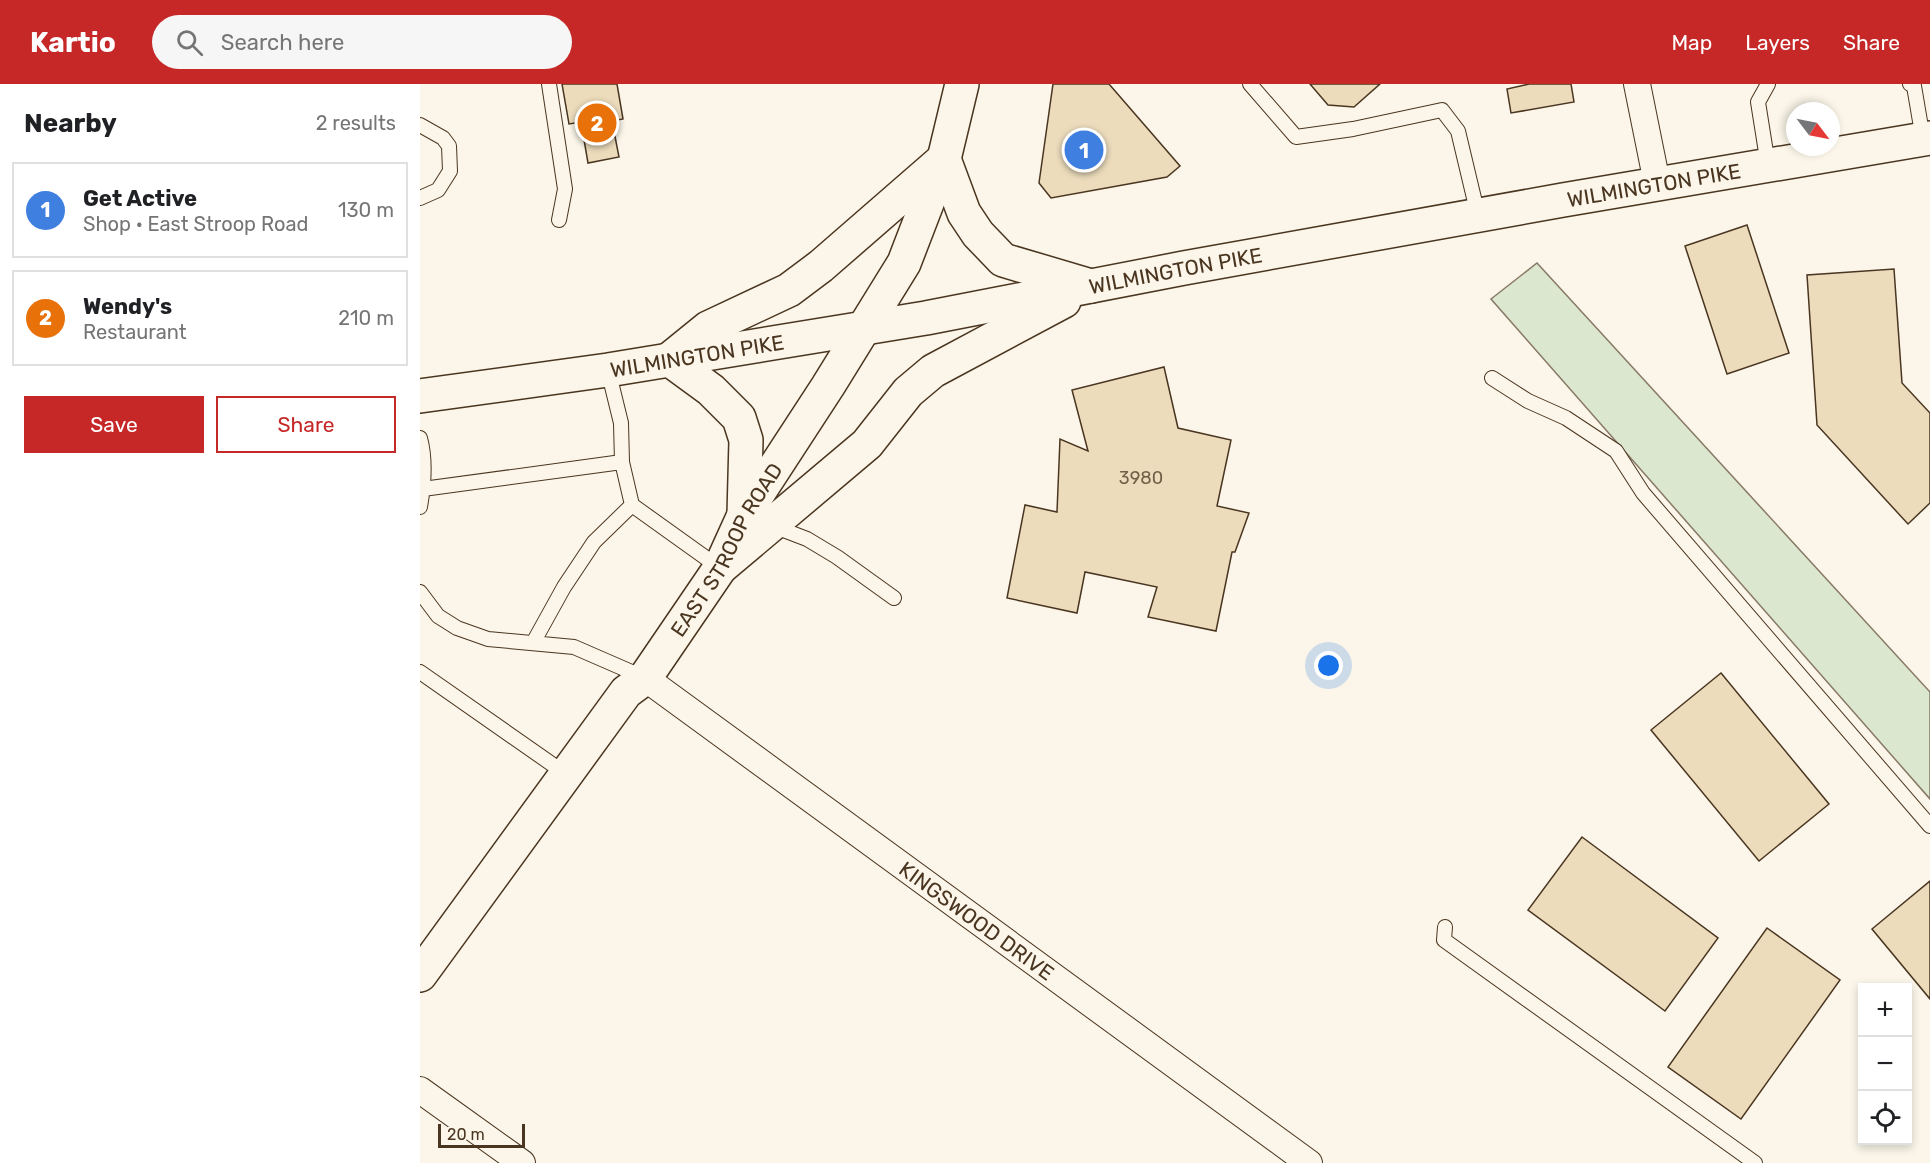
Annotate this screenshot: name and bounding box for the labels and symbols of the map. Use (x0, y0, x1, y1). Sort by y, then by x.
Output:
pin: 2 (578, 100, 616, 146)
north arrow (1786, 102, 1840, 156)
pin: 1 (1064, 128, 1104, 172)
street label: WILMINGTON PIKE (1565, 158, 1743, 212)
street label: WILMINGTON PIKE (1087, 242, 1264, 299)
street label: WILMINGTON PIKE (608, 329, 786, 382)
street label: EAST STROOP ROAD (665, 458, 787, 641)
house number: 3980 (1119, 467, 1163, 489)
your location (1314, 651, 1343, 680)
street label: KINGSWOOD DRIVE (895, 856, 1059, 985)
scale bar (438, 1121, 525, 1148)

